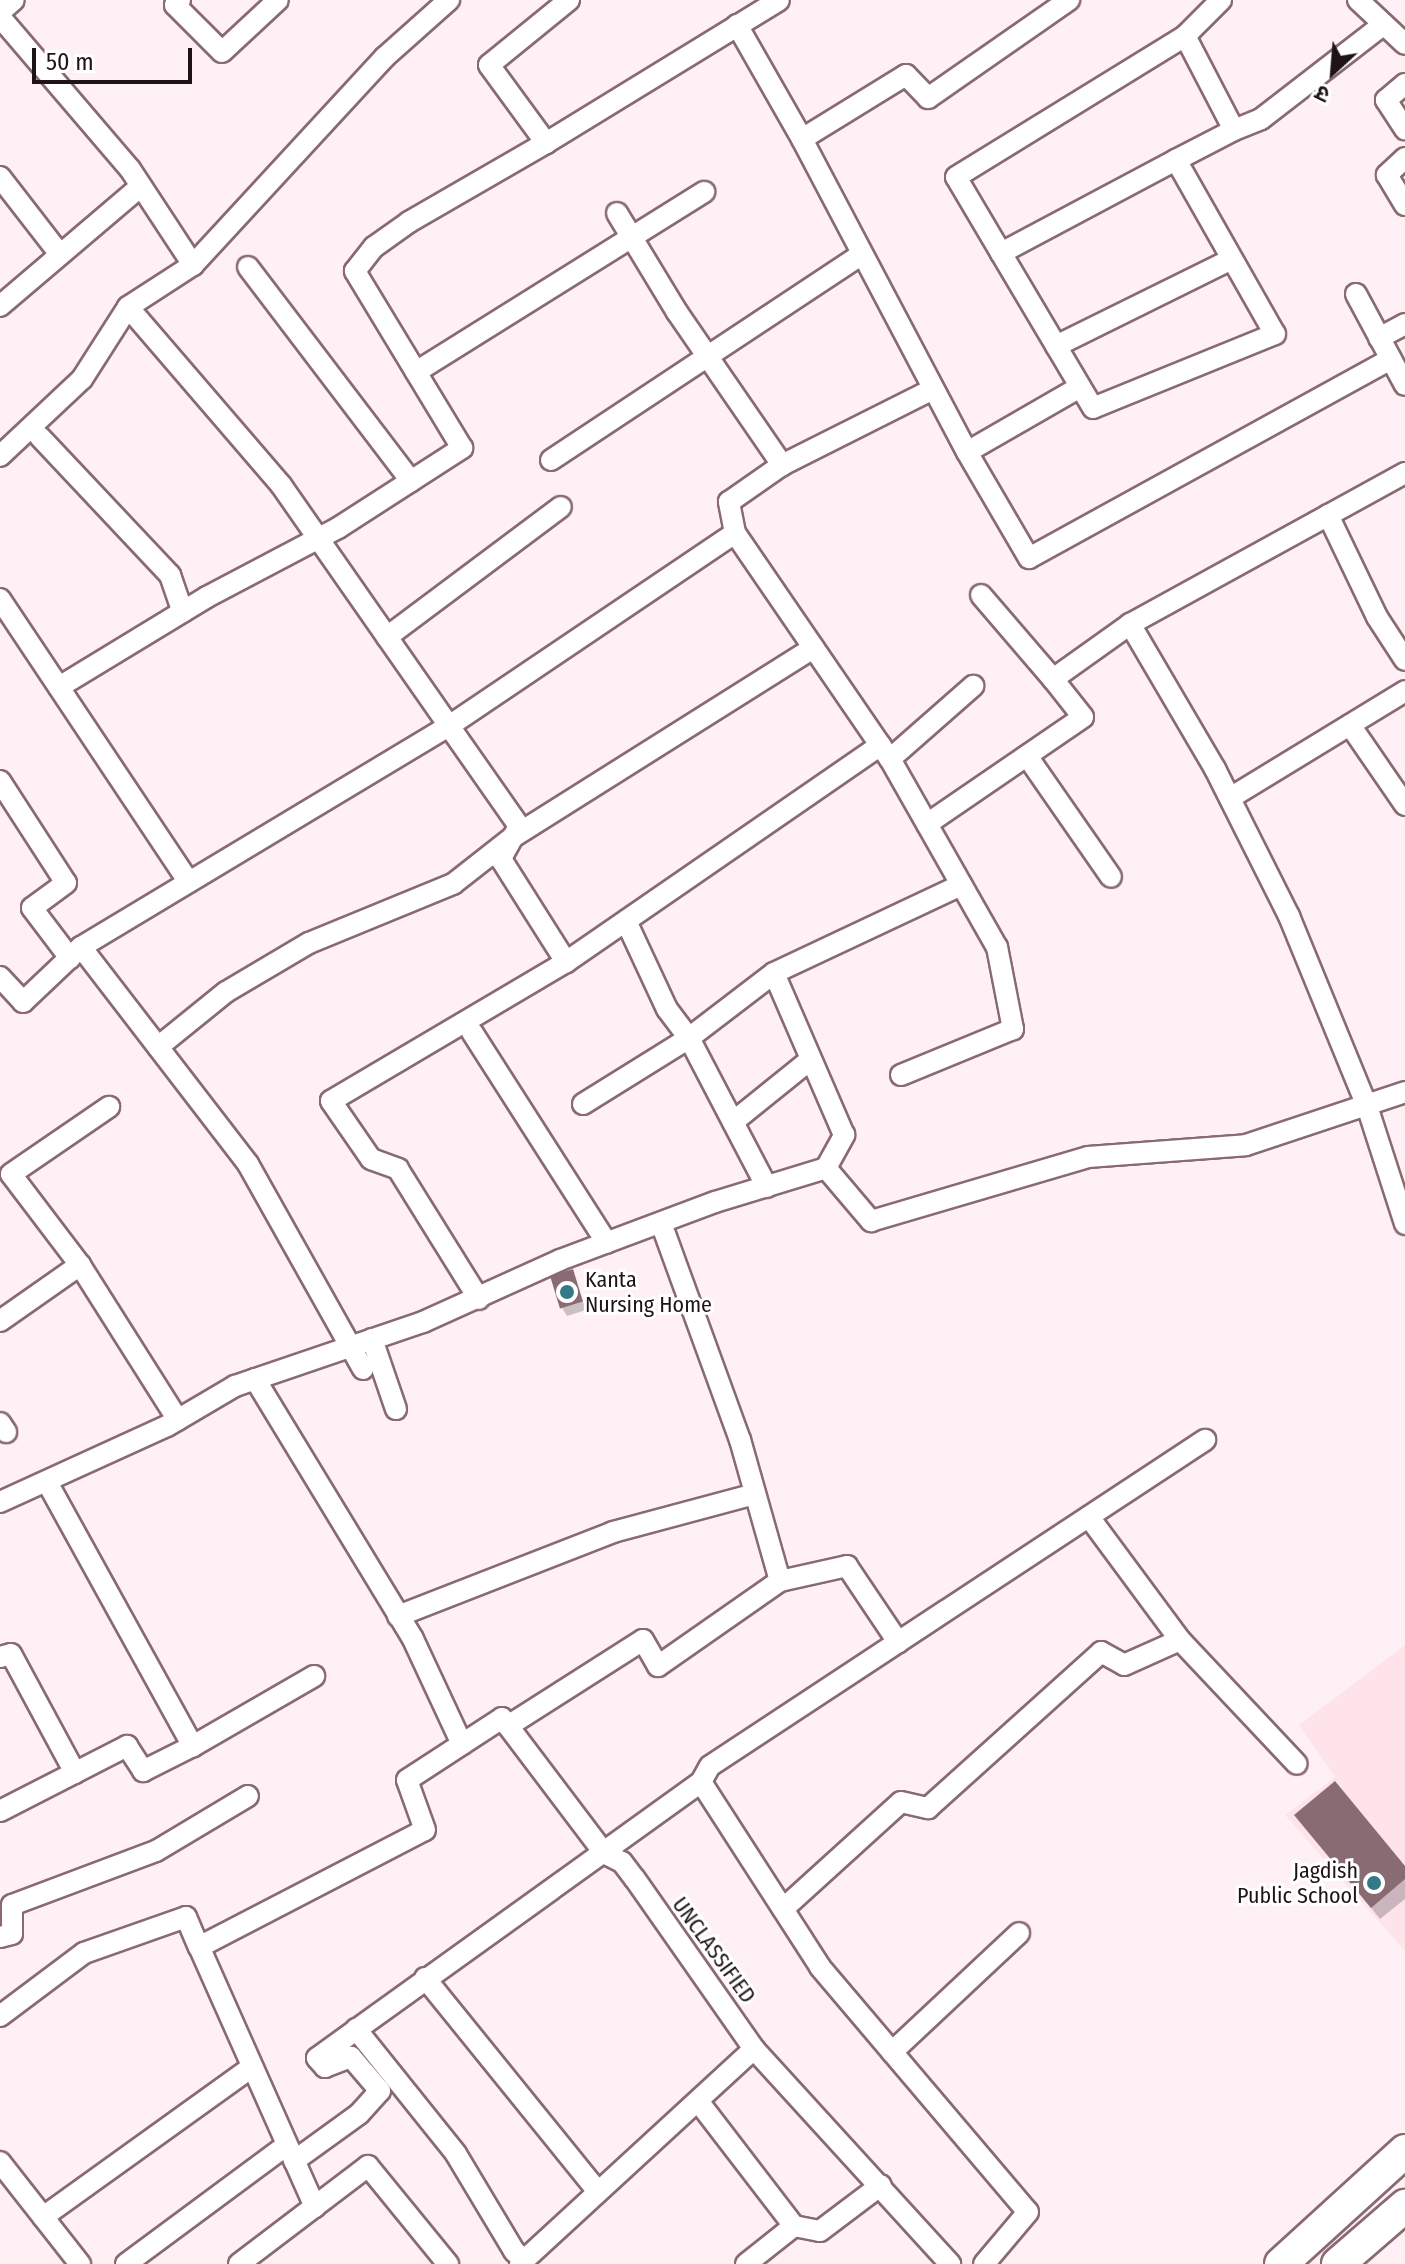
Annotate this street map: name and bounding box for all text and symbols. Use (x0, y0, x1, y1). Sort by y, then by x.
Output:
scale bar (36, 32, 196, 82)
north arrow (1293, 32, 1373, 112)
text: 50 m (46, 48, 94, 76)
text: उ (1311, 79, 1334, 109)
place label: Kanta Nursing Home (585, 1266, 712, 1318)
marker: Kanta Nursing Home (556, 1281, 578, 1303)
place label: Jagdish Public School (1237, 1857, 1358, 1908)
marker: Jagdish Public School (1365, 1874, 1383, 1892)
street label: UNCLASSIFIED (667, 1892, 761, 2008)

